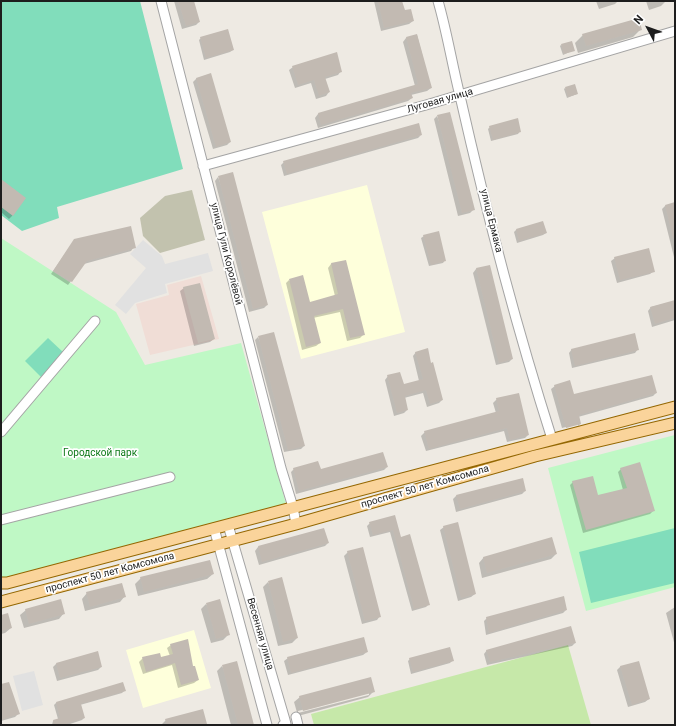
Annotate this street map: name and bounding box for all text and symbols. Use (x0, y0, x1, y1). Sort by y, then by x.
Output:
north arrow (628, 8, 668, 48)
text: N (631, 13, 646, 27)
street label: Луговая улица (406, 86, 474, 116)
street label: улица Ермака (477, 188, 505, 254)
street label: улица Гули Королёвой (207, 202, 245, 306)
park label: Городской парк (63, 447, 137, 459)
street label: проспект 50 лет Комсомола (360, 463, 490, 511)
street label: проспект 50 лет Комсомола (44, 550, 176, 596)
street label: Весенняя улица (244, 597, 276, 671)

